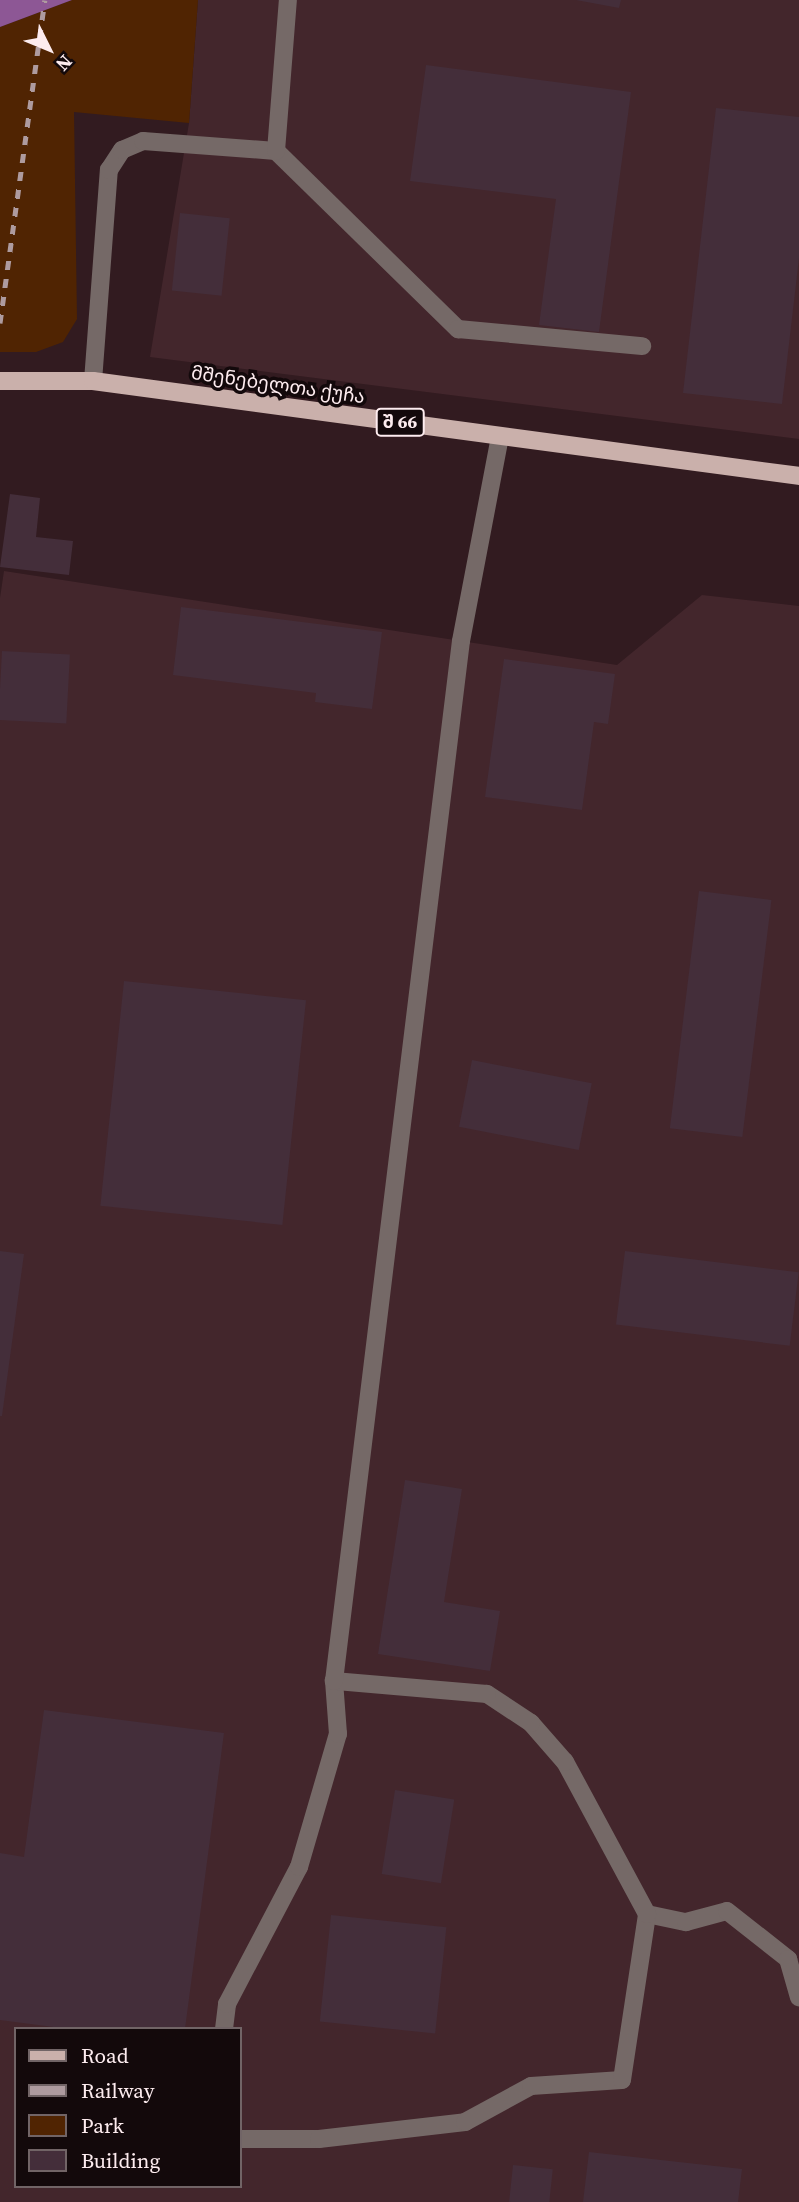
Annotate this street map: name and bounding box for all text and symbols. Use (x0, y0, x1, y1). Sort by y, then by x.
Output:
north arrow (14, 14, 84, 84)
text: N (50, 49, 79, 77)
street label: მშენებელთა ქუჩა (190, 362, 366, 408)
road number: შ 66 (376, 408, 424, 436)
legend (14, 2027, 242, 2188)
text: Road (81, 2041, 129, 2070)
text: Railway (81, 2076, 155, 2105)
text: Park (81, 2111, 124, 2140)
text: Building (81, 2146, 160, 2175)

